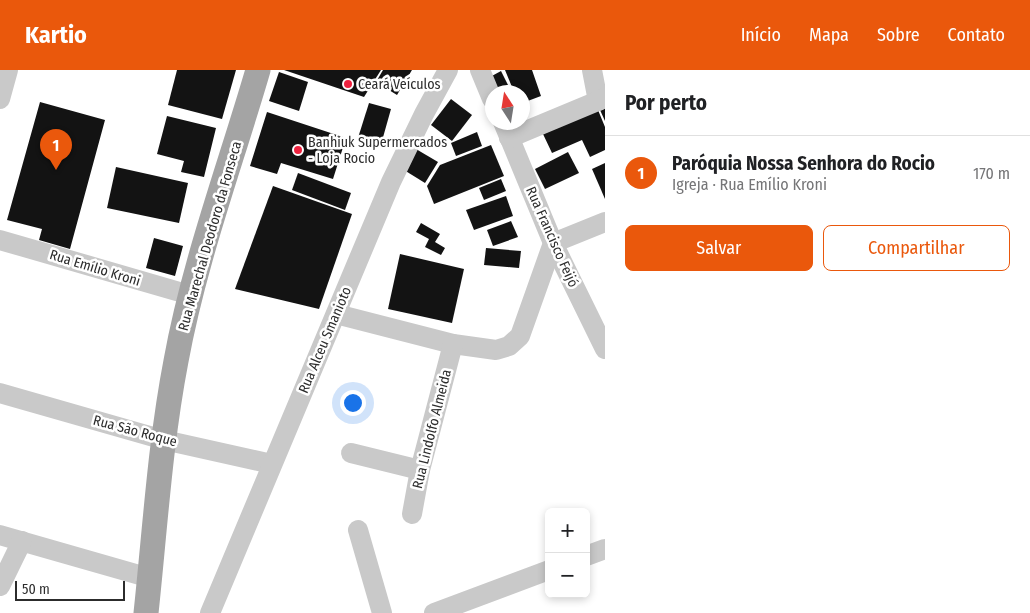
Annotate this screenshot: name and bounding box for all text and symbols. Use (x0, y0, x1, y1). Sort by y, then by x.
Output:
text: Kartio (25, 21, 87, 49)
text: Início (741, 24, 781, 46)
text: Mapa (809, 24, 849, 46)
text: Sobre (877, 24, 920, 46)
text: Contato (948, 24, 1005, 46)
place label: Ceará Veículos (358, 76, 440, 93)
marker: Ceará Veículos (342, 78, 354, 90)
north arrow (485, 85, 530, 130)
text: Por perto (625, 90, 707, 116)
pin: 1 (40, 129, 72, 170)
place label: Banhiuk Supermercados - Loja Rocio (308, 134, 447, 167)
street label: Rua Marechal Deodoro da Fonseca (175, 139, 245, 333)
marker: Banhiuk Supermercados - Loja Rocio (292, 144, 304, 156)
text: Paróquia Nossa Senhora do Rocio (672, 152, 935, 175)
text: 1 (638, 164, 644, 183)
text: 170 m (973, 164, 1010, 183)
text: Igreja · Rua Emílio Kroni (672, 175, 827, 194)
street label: Rua Francisco Feijó (522, 184, 582, 290)
button: Salvar (625, 225, 813, 271)
button: Compartilhar (823, 225, 1010, 271)
street label: Rua Emílio Kroni (48, 246, 142, 290)
street label: Rua Alceu Smanioto (295, 284, 355, 396)
street label: Rua Lindolfo Almeida (409, 368, 455, 490)
your location (340, 390, 366, 416)
street label: Rua São Roque (91, 412, 179, 450)
map controls (545, 508, 590, 598)
button: + (545, 508, 590, 553)
button: − (545, 553, 590, 598)
scale bar (15, 578, 125, 601)
text: 50 m (22, 581, 50, 598)

